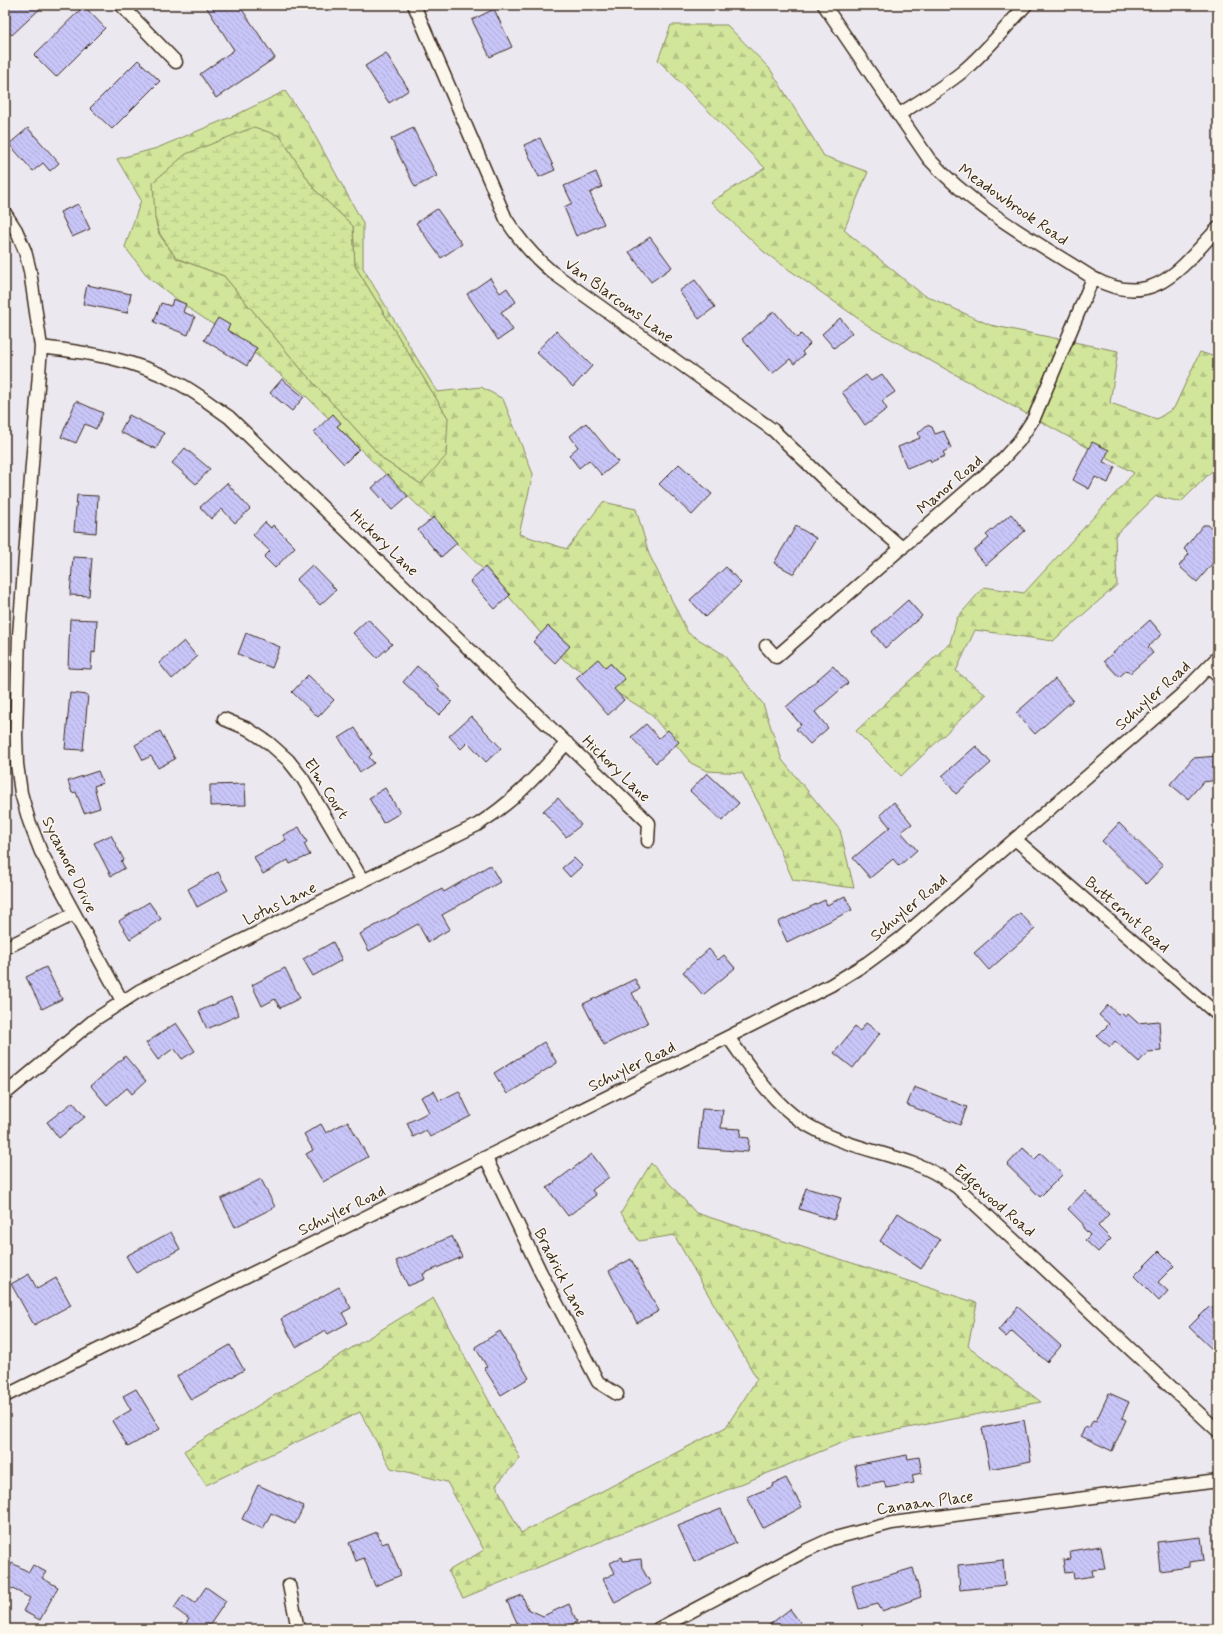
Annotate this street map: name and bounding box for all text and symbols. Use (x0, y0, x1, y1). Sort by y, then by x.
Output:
street label: Meadowbrook Road (954, 159, 1072, 251)
street label: Van Blarcoms Lane (560, 254, 678, 348)
street label: Manor Road (913, 451, 987, 519)
street label: Hickory Lane (345, 505, 423, 581)
street label: Schuyler Road (1111, 657, 1195, 735)
street label: Hickory Lane (577, 731, 655, 807)
street label: Elm Court (299, 755, 353, 823)
street label: Sycamore Drive (37, 813, 101, 917)
street label: Schuyler Road (866, 870, 952, 946)
street label: Butternut Road (1080, 872, 1174, 958)
street label: Lotus Lane (240, 877, 320, 931)
street label: Schuyler Road (585, 1037, 679, 1097)
street label: Edgewood Road (948, 1160, 1039, 1243)
street label: Schuyler Road (295, 1181, 389, 1241)
street label: Bradrick Lane (529, 1225, 591, 1321)
street label: Canaan Place (875, 1486, 975, 1520)

